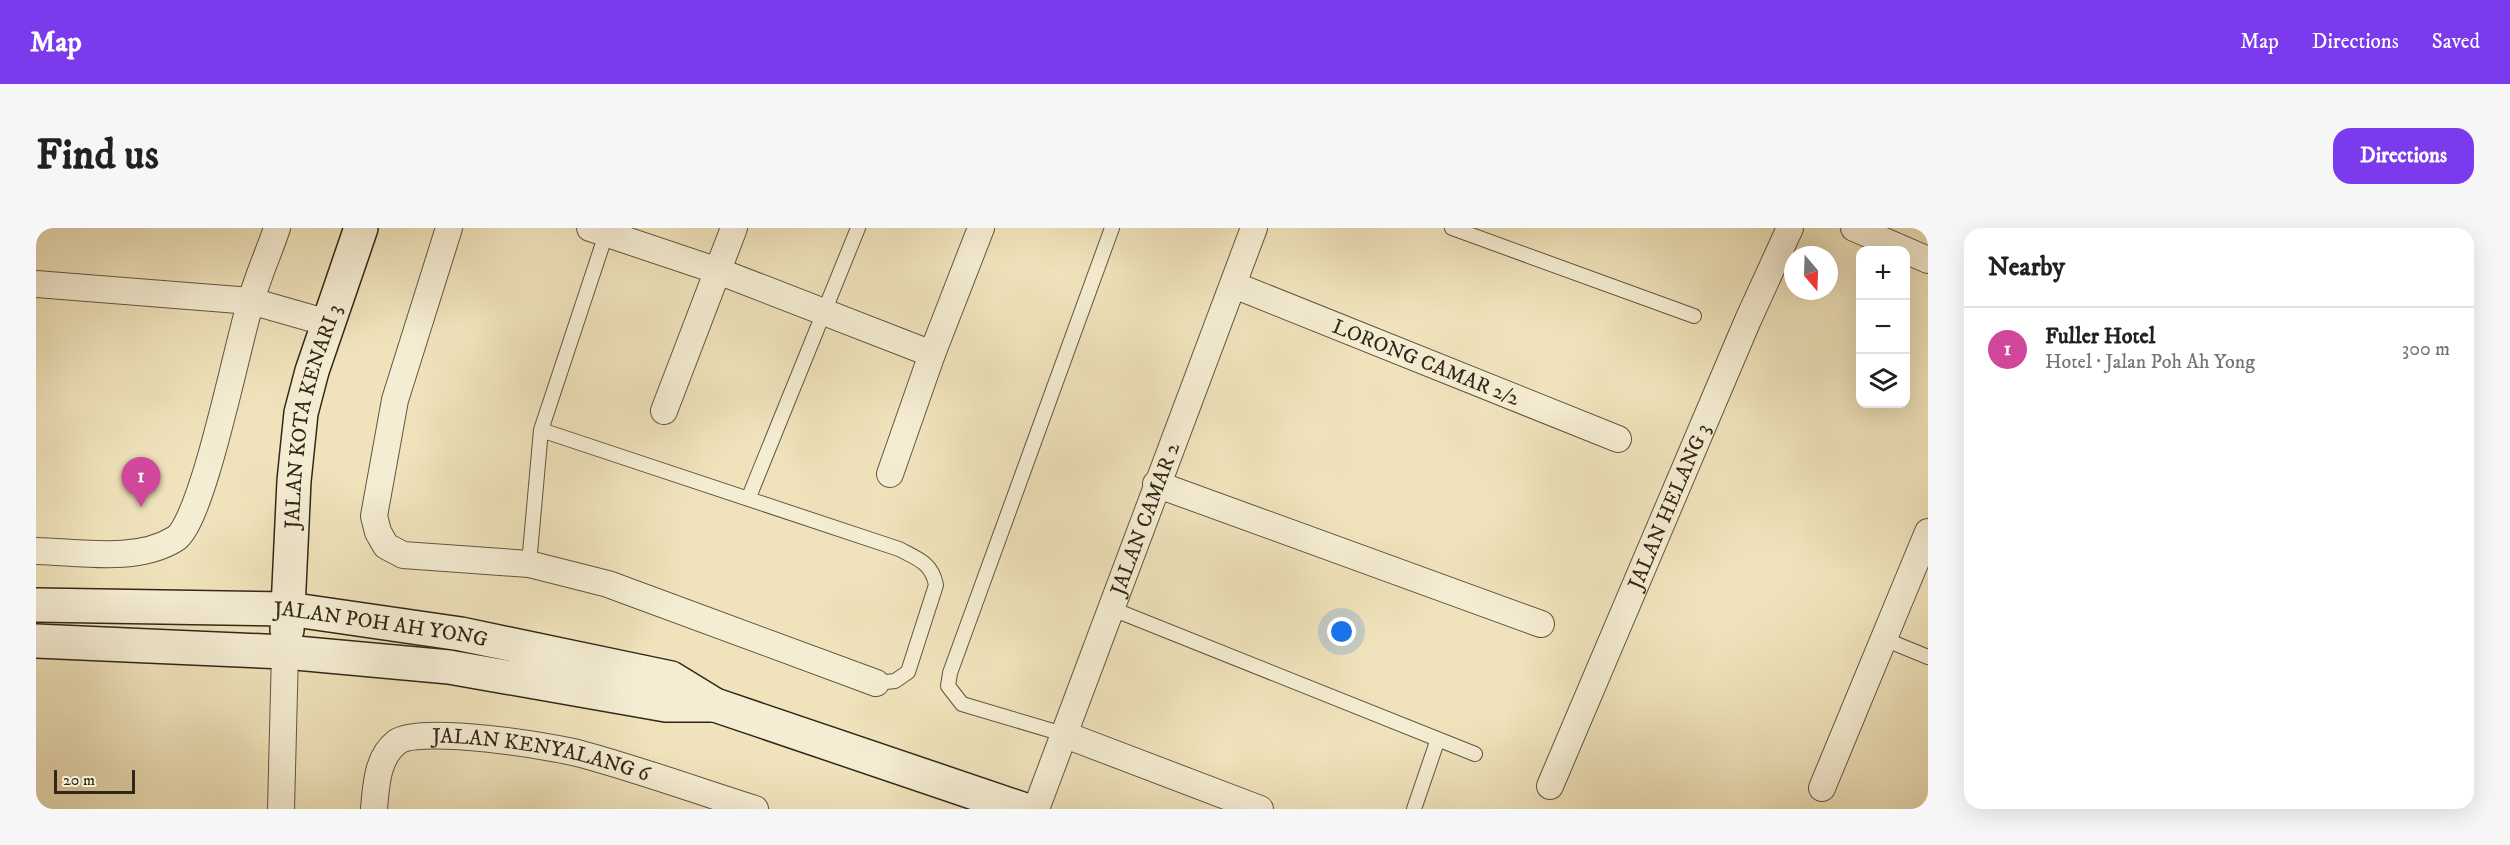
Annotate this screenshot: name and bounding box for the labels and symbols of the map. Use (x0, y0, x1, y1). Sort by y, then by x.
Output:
north arrow (1784, 246, 1838, 300)
street label: JALAN KOTA KENARI 3 (280, 301, 348, 531)
street label: LORONG CAMAR 2/2 (1328, 314, 1524, 412)
street label: JALAN HELANG 3 (1622, 420, 1716, 595)
street label: JALAN CAMAR 2 (1105, 439, 1186, 601)
pin: 1 (122, 458, 160, 507)
street label: JALAN POH AH YONG (272, 596, 490, 653)
your location (1327, 617, 1356, 646)
street label: JALAN KENYALANG 6 (430, 724, 654, 788)
scale bar (54, 767, 135, 794)

